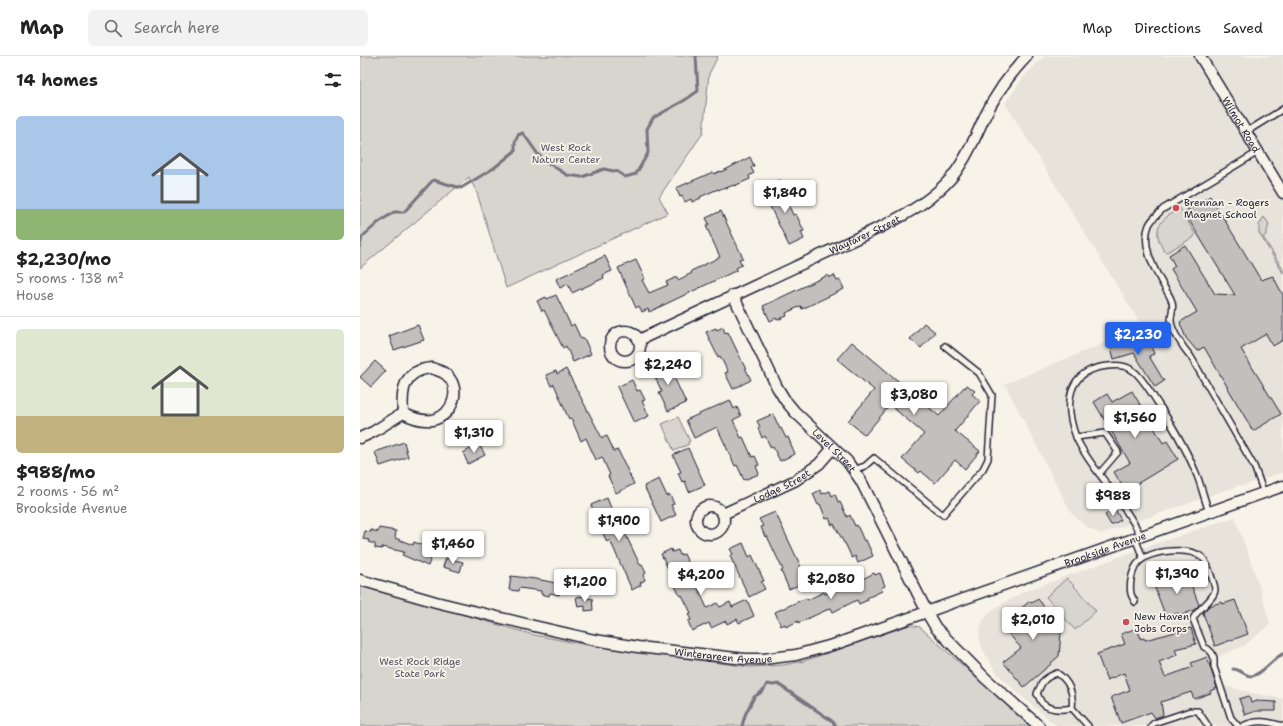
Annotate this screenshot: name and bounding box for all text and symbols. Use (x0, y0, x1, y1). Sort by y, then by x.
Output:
search box (88, 10, 368, 46)
text: Map (20, 15, 64, 40)
icon: search (102, 17, 124, 39)
text: Search here (134, 18, 220, 38)
text: Map (1083, 19, 1113, 37)
text: Directions (1135, 19, 1201, 37)
text: Saved (1223, 19, 1263, 37)
text: 14 homes (16, 69, 98, 91)
icon: filters (322, 69, 344, 91)
street label: Wilmot Road (1219, 94, 1263, 156)
park label: West Rock Nature Center (532, 141, 600, 166)
icon: home (144, 142, 216, 214)
pin: $1,840 (752, 180, 818, 214)
text: $1,840 (763, 184, 807, 201)
place label: Brennan - Rogers Magnet School (1184, 196, 1269, 221)
marker: Brennan - Rogers Magnet School (1171, 203, 1181, 213)
street label: Wayfarer Street (827, 212, 903, 257)
text: $2,230/mo (16, 248, 111, 270)
text: 5 rooms · 138 m² (16, 270, 124, 287)
text: House (16, 287, 54, 304)
pin: $2,230 (1105, 322, 1171, 356)
text: $2,230 (1114, 326, 1162, 343)
pin: $2,240 (635, 352, 701, 386)
icon: home (144, 355, 216, 427)
text: $2,240 (644, 356, 692, 373)
pin: $3,080 (881, 382, 947, 416)
text: $3,080 (890, 386, 938, 403)
pin: $1,560 (1102, 405, 1168, 439)
text: $1,560 (1113, 409, 1157, 426)
pin: $1,310 (441, 420, 507, 454)
text: $1,310 (454, 424, 494, 441)
street label: Level Street (809, 426, 859, 475)
text: $988/mo (16, 461, 96, 483)
street label: Lodge Street (751, 466, 813, 506)
text: 2 rooms · 56 m² (16, 483, 119, 500)
pin: $988 (1089, 483, 1137, 517)
text: $988 (1095, 487, 1131, 504)
text: Brookside Avenue (16, 500, 127, 517)
pin: $1,900 (586, 508, 652, 542)
text: $1,900 (598, 512, 640, 529)
street label: Brookside Avenue (1063, 529, 1148, 570)
pin: $1,460 (420, 531, 486, 565)
text: $1,460 (431, 535, 475, 552)
pin: $1,390 (1144, 561, 1210, 595)
pin: $4,200 (668, 562, 734, 596)
text: $1,390 (1155, 565, 1199, 582)
text: $4,200 (677, 566, 725, 583)
pin: $2,080 (798, 566, 864, 600)
pin: $1,200 (552, 569, 618, 603)
text: $2,080 (807, 570, 855, 587)
text: $1,200 (563, 573, 607, 590)
pin: $2,010 (1000, 607, 1066, 641)
place label: New Haven Jobs Corps (1134, 610, 1189, 635)
text: $2,010 (1011, 611, 1055, 628)
marker: New Haven Jobs Corps (1121, 617, 1131, 627)
street label: Wintergreen Avenue (674, 645, 773, 666)
park label: West Rock Ridge State Park (379, 655, 461, 680)

